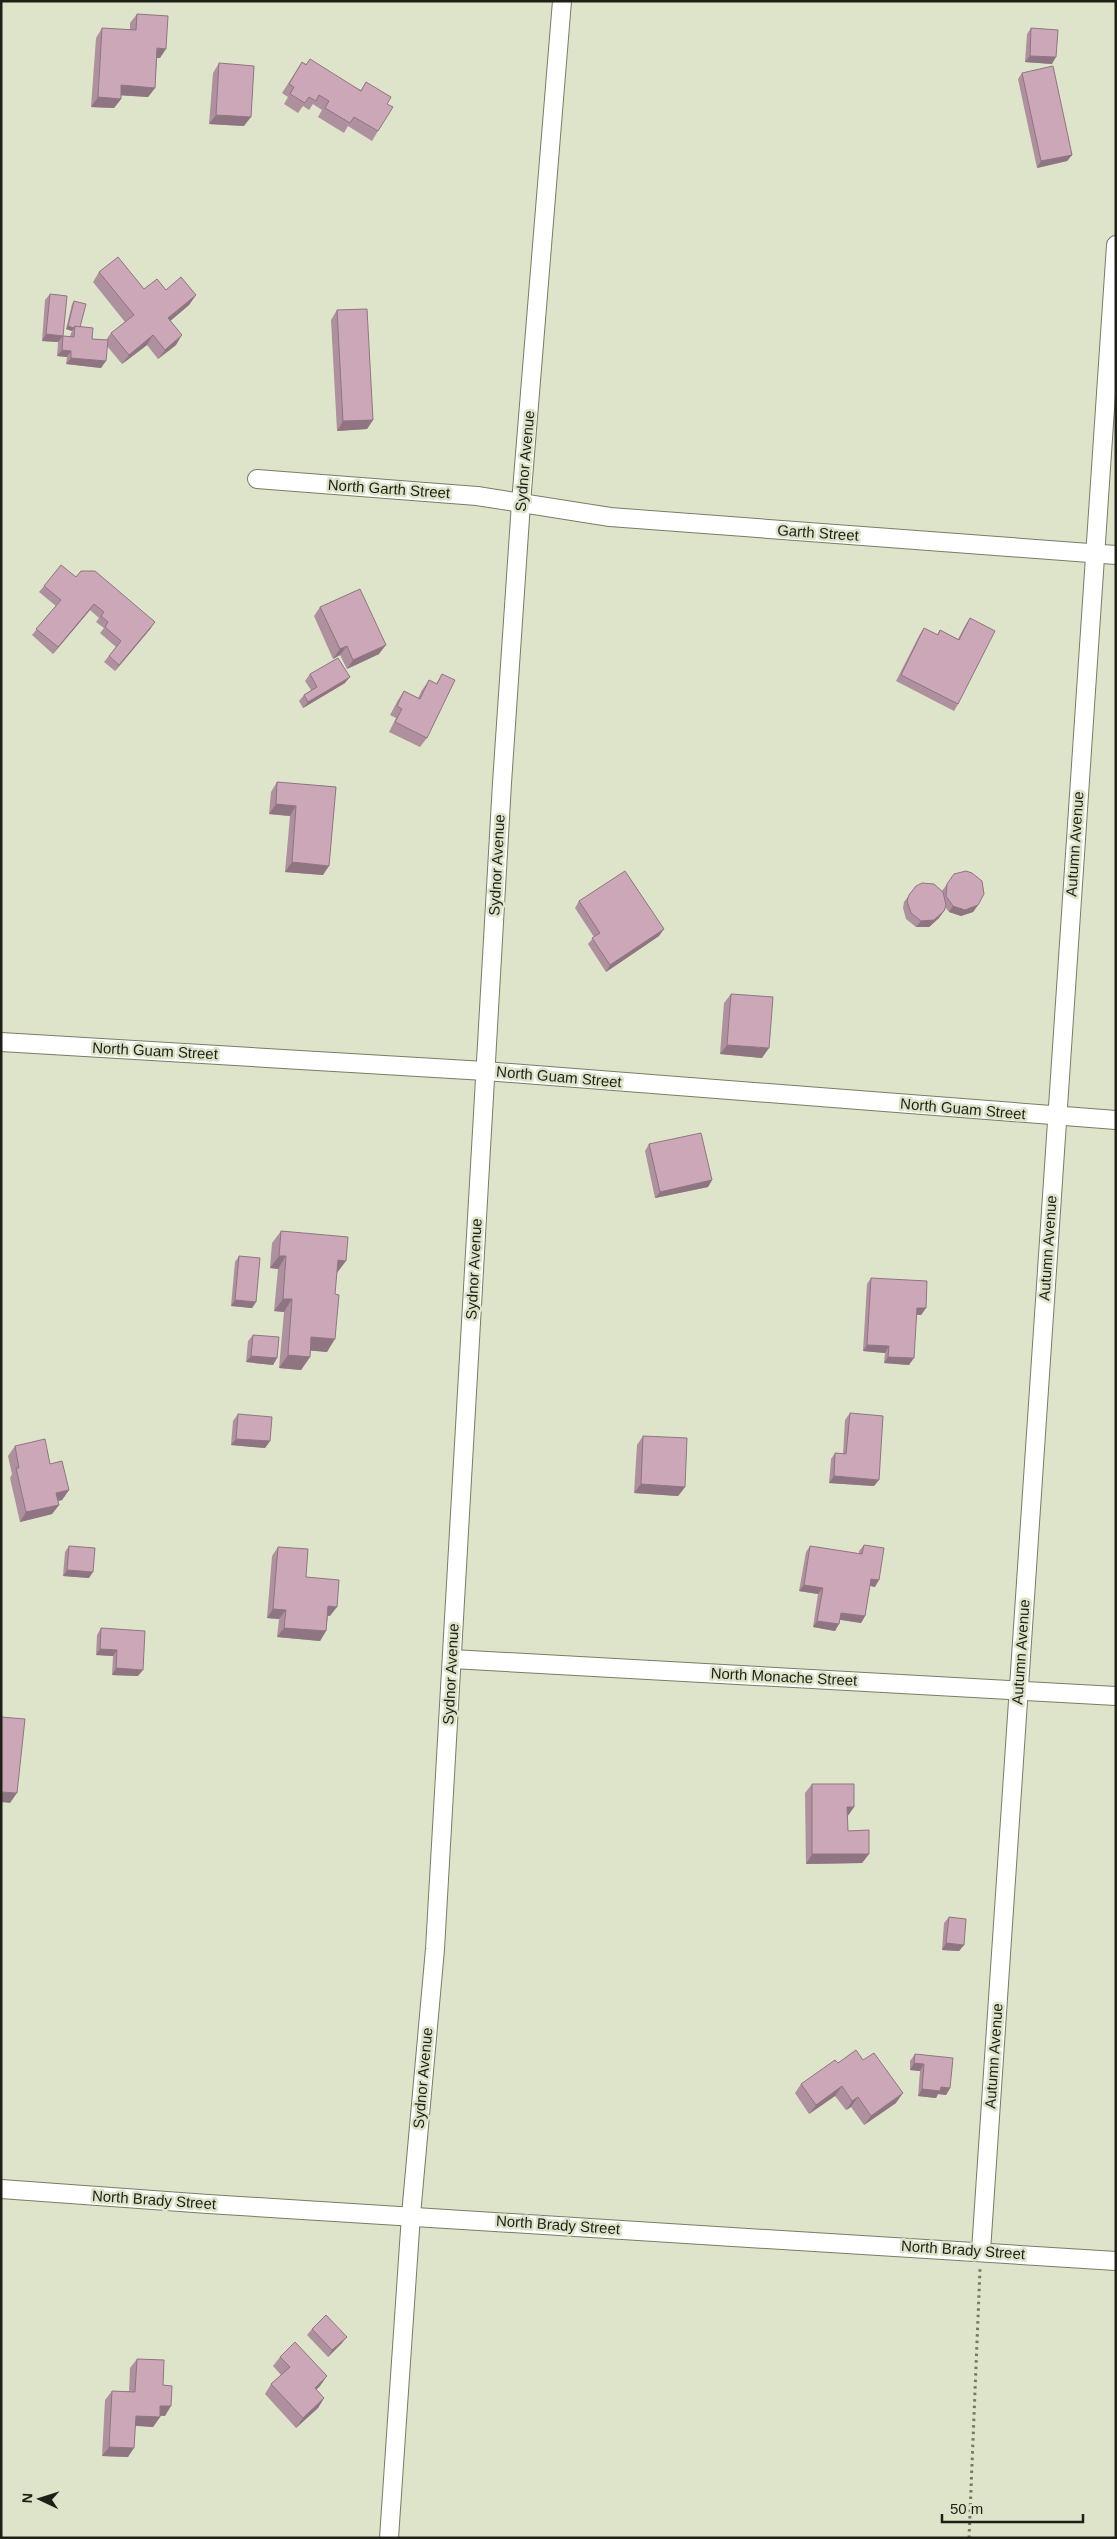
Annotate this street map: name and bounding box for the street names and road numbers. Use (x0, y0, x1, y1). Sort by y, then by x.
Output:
street label: Sydnor Avenue (512, 410, 537, 512)
street label: North Garth Street (327, 476, 452, 501)
street label: Garth Street (777, 521, 860, 544)
street label: Autumn Avenue (1062, 791, 1087, 897)
street label: Sydnor Avenue (485, 814, 508, 916)
street label: North Guam Street (92, 1039, 219, 1062)
street label: North Guam Street (496, 1063, 623, 1091)
street label: North Guam Street (900, 1095, 1027, 1123)
street label: Autumn Avenue (1035, 1195, 1060, 1301)
street label: Sydnor Avenue (462, 1218, 485, 1320)
street label: Autumn Avenue (1008, 1599, 1033, 1705)
street label: Sydnor Avenue (439, 1623, 462, 1725)
street label: North Monache Street (710, 1664, 859, 1689)
street label: Autumn Avenue (981, 2003, 1006, 2109)
street label: Sydnor Avenue (410, 2027, 435, 2129)
street label: North Brady Street (91, 2187, 217, 2212)
street label: North Brady Street (495, 2212, 621, 2237)
street label: North Brady Street (900, 2237, 1026, 2262)

